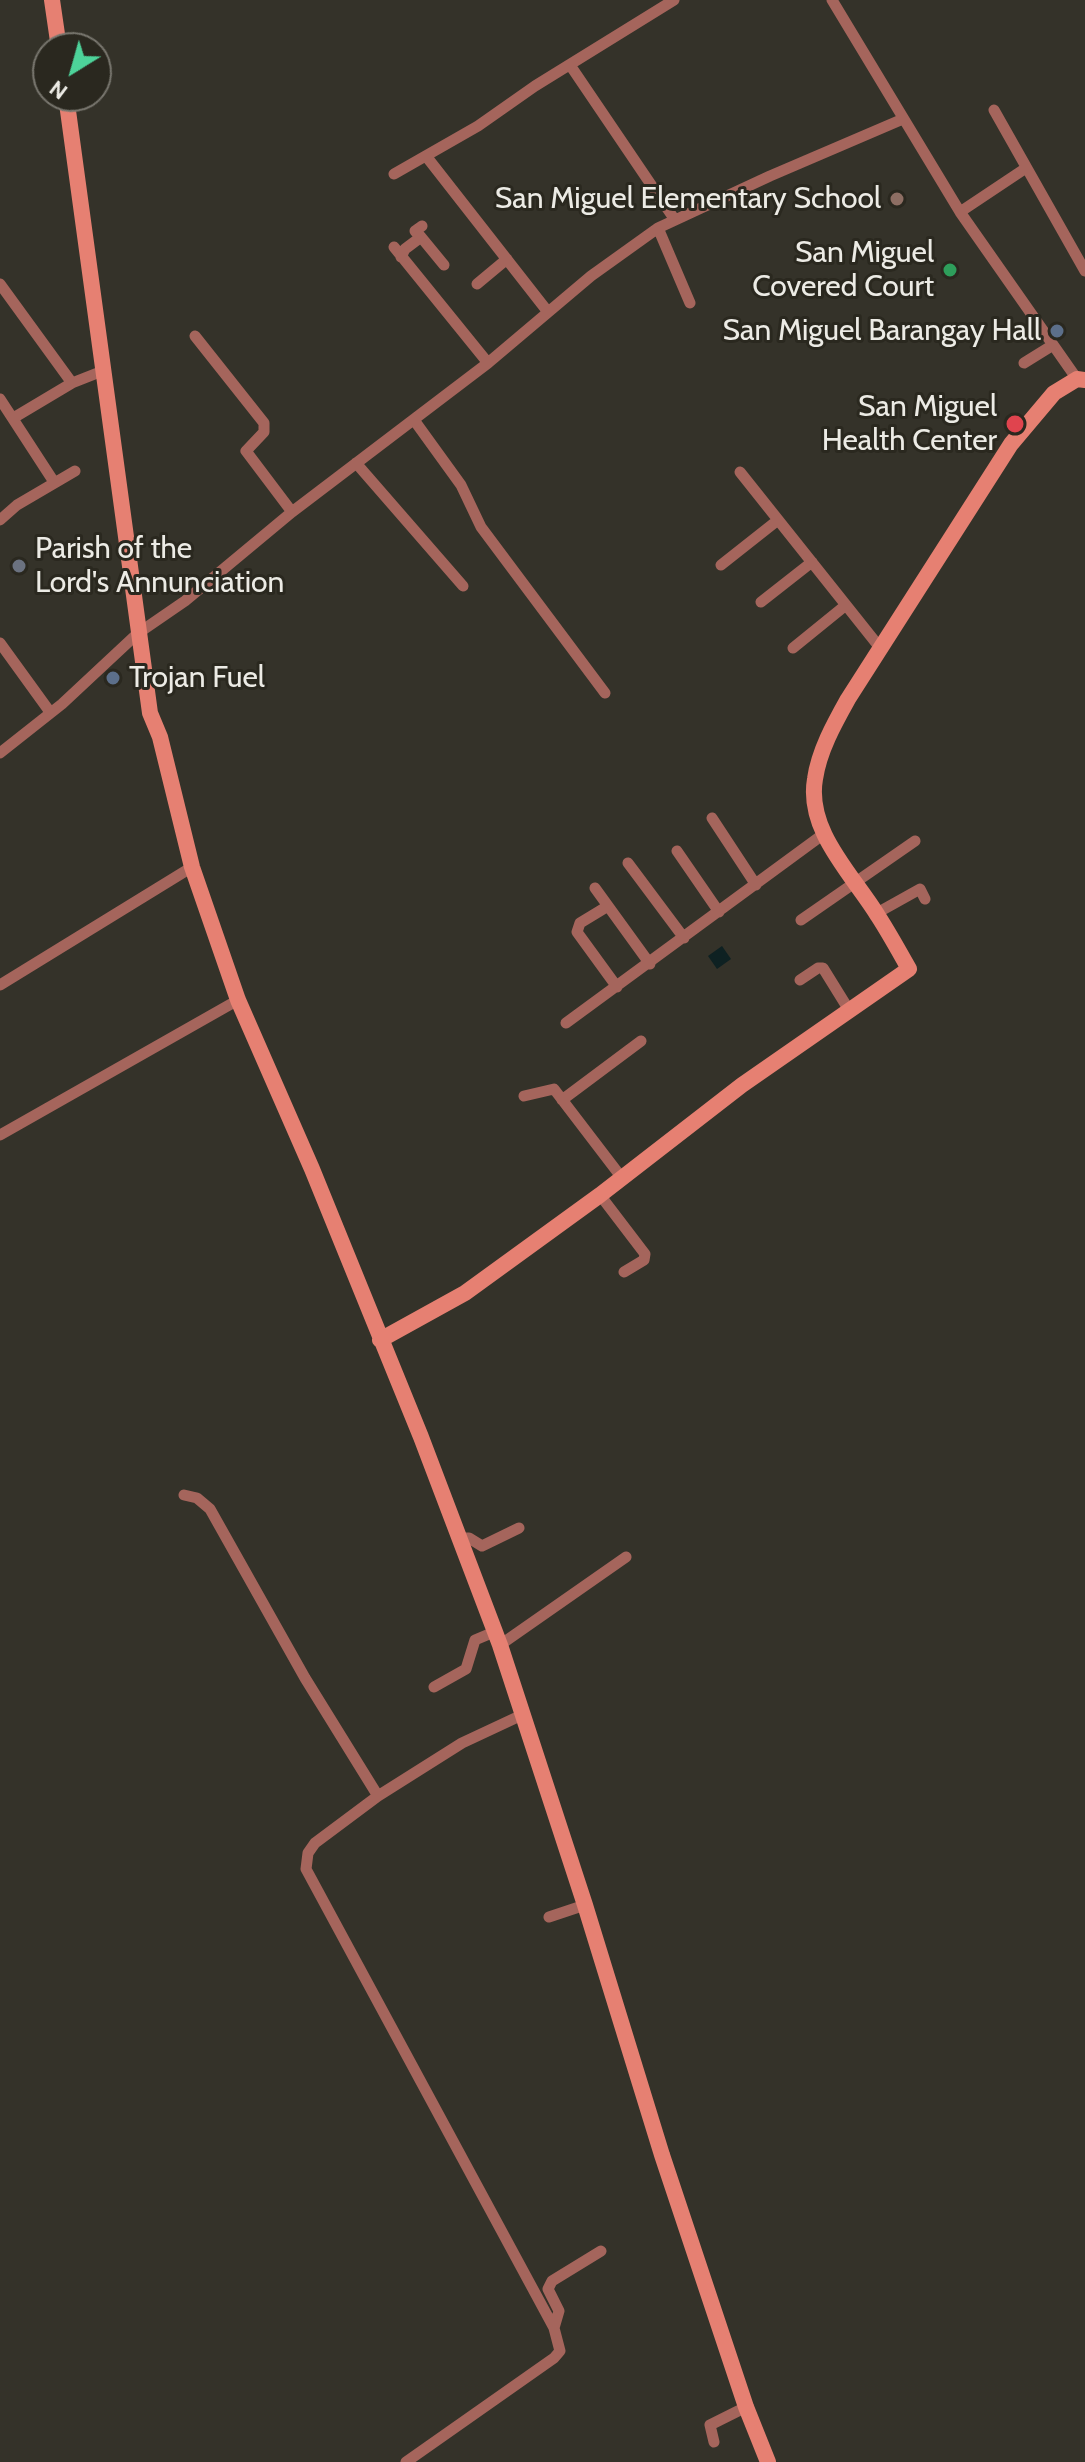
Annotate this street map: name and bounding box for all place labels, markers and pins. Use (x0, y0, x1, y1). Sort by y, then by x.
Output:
place label: San Miguel Elementary School (495, 181, 881, 217)
marker: San Miguel Elementary School (888, 190, 906, 208)
place label: San Miguel Covered Court (752, 235, 934, 306)
marker: San Miguel Covered Court (941, 261, 959, 279)
place label: San Miguel Barangay Hall (722, 313, 1041, 349)
marker: San Miguel Barangay Hall (1048, 322, 1066, 340)
place label: San Miguel Health Center (822, 389, 997, 460)
marker: San Miguel Health Center (1004, 413, 1026, 435)
place label: Parish of the Lord's Annunciation (35, 531, 284, 602)
marker: Parish of the Lord's Annunciation (10, 557, 28, 575)
place label: Trojan Fuel (129, 660, 265, 696)
marker: Trojan Fuel (104, 669, 122, 687)

